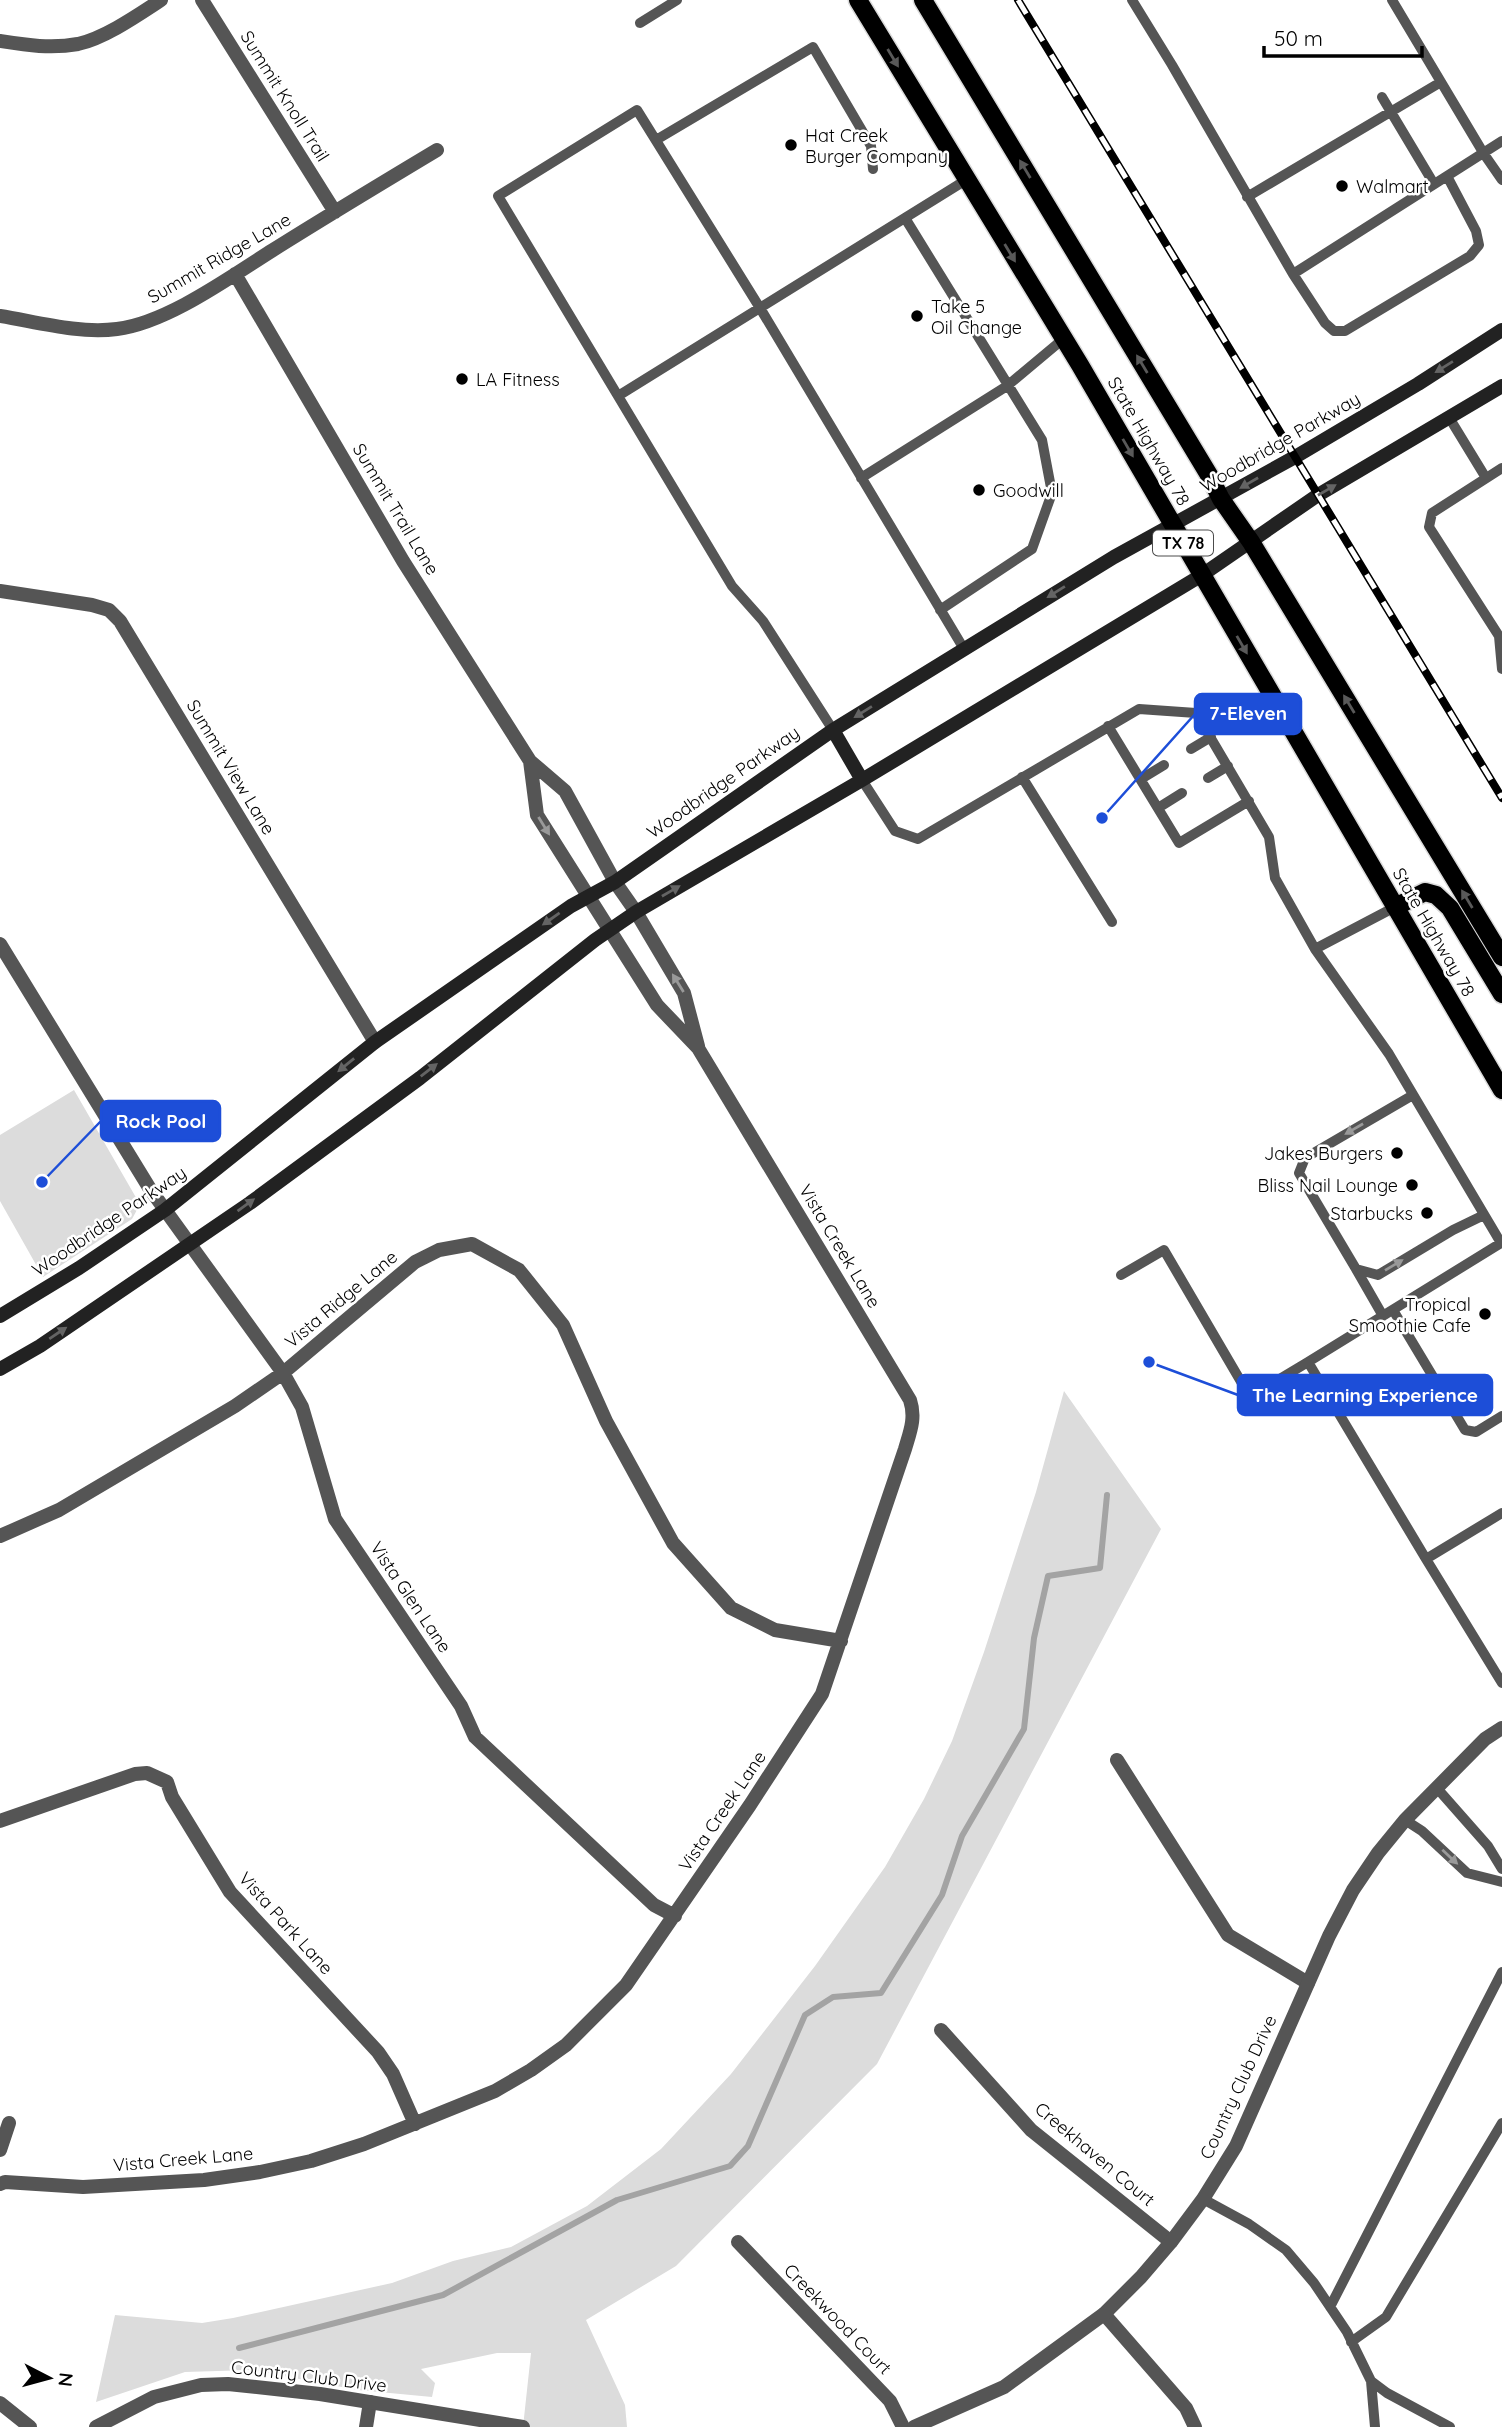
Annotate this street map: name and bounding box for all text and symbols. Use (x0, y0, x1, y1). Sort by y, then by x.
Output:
scale bar (1264, 14, 1422, 58)
text: 50 m (1274, 25, 1323, 51)
street label: Summit Knoll Trail (236, 26, 334, 166)
one-way arrow (887, 49, 899, 68)
place label: Hat Creek Burger Company (805, 124, 948, 168)
marker: Hat Creek Burger Company (783, 137, 799, 153)
one-way arrow (1018, 159, 1031, 178)
place label: Walmart (1356, 175, 1429, 198)
marker: Walmart (1334, 178, 1350, 194)
street label: Summit Ridge Lane (143, 208, 295, 308)
one-way arrow (1004, 244, 1017, 263)
place label: Take 5 Oil Change (931, 295, 1022, 339)
marker: Take 5 Oil Change (909, 308, 925, 324)
one-way arrow (1136, 354, 1148, 373)
one-way arrow (1435, 360, 1454, 373)
place label: LA Fitness (476, 368, 560, 391)
marker: LA Fitness (454, 371, 470, 387)
street label: State Highway 78 (1103, 372, 1195, 510)
street label: Woodbridge Parkway (1196, 387, 1364, 497)
one-way arrow (1122, 438, 1134, 457)
street label: Summit Trail Lane (348, 439, 444, 579)
one-way arrow (1239, 477, 1258, 489)
place label: Goodwill (993, 479, 1064, 502)
marker: Goodwill (971, 482, 987, 498)
one-way arrow (1318, 484, 1337, 496)
road number: TX 78 (1153, 530, 1213, 556)
one-way arrow (1047, 586, 1066, 599)
one-way arrow (1236, 635, 1249, 654)
callout: 7-Eleven (1195, 694, 1301, 734)
street label: Summit View Lane (182, 695, 280, 839)
one-way arrow (1343, 695, 1355, 714)
text: 7-Eleven (1209, 701, 1287, 725)
one-way arrow (853, 705, 872, 718)
street label: Woodbridge Parkway (642, 721, 804, 843)
one-way arrow (537, 817, 550, 836)
street label: State Highway 78 (1388, 863, 1480, 1001)
one-way arrow (661, 885, 680, 897)
one-way arrow (1460, 889, 1473, 909)
one-way arrow (542, 912, 560, 926)
one-way arrow (672, 973, 685, 992)
one-way arrow (337, 1058, 355, 1073)
one-way arrow (420, 1063, 438, 1078)
callout: Rock Pool (101, 1101, 220, 1141)
text: Rock Pool (116, 1109, 206, 1133)
one-way arrow (1345, 1123, 1364, 1135)
place label: Jakes Burgers (1264, 1142, 1383, 1165)
marker: Jakes Burgers (1389, 1145, 1405, 1161)
street label: Woodbridge Parkway (27, 1161, 191, 1281)
place label: Bliss Nail Lounge (1257, 1174, 1398, 1197)
marker: Bliss Nail Lounge (1404, 1177, 1420, 1193)
street label: Vista Creek Lane (794, 1180, 886, 1312)
one-way arrow (237, 1198, 255, 1212)
place label: Starbucks (1330, 1202, 1413, 1225)
marker: Starbucks (1419, 1205, 1435, 1221)
street label: Vista Ridge Lane (280, 1245, 402, 1353)
one-way arrow (1385, 1259, 1404, 1271)
place label: Tropical Smoothie Cafe (1349, 1293, 1471, 1337)
marker: Tropical Smoothie Cafe (1477, 1306, 1493, 1322)
one-way arrow (49, 1327, 68, 1340)
callout: The Learning Experience (1238, 1375, 1492, 1415)
text: The Learning Experience (1252, 1383, 1478, 1407)
street label: Vista Glen Lane (365, 1537, 457, 1657)
street label: Vista Creek Lane (673, 1746, 771, 1876)
one-way arrow (1442, 1849, 1459, 1866)
street label: Vista Park Lane (234, 1867, 338, 1979)
street label: Country Club Drive (1194, 2011, 1282, 2163)
street label: Creekhaven Court (1030, 2097, 1160, 2211)
street label: Vista Creek Lane (112, 2141, 254, 2177)
street label: Creekwood Court (779, 2259, 897, 2379)
north arrow (14, 2343, 84, 2413)
street label: Country Club Drive (230, 2355, 388, 2397)
text: N (53, 2372, 79, 2388)

